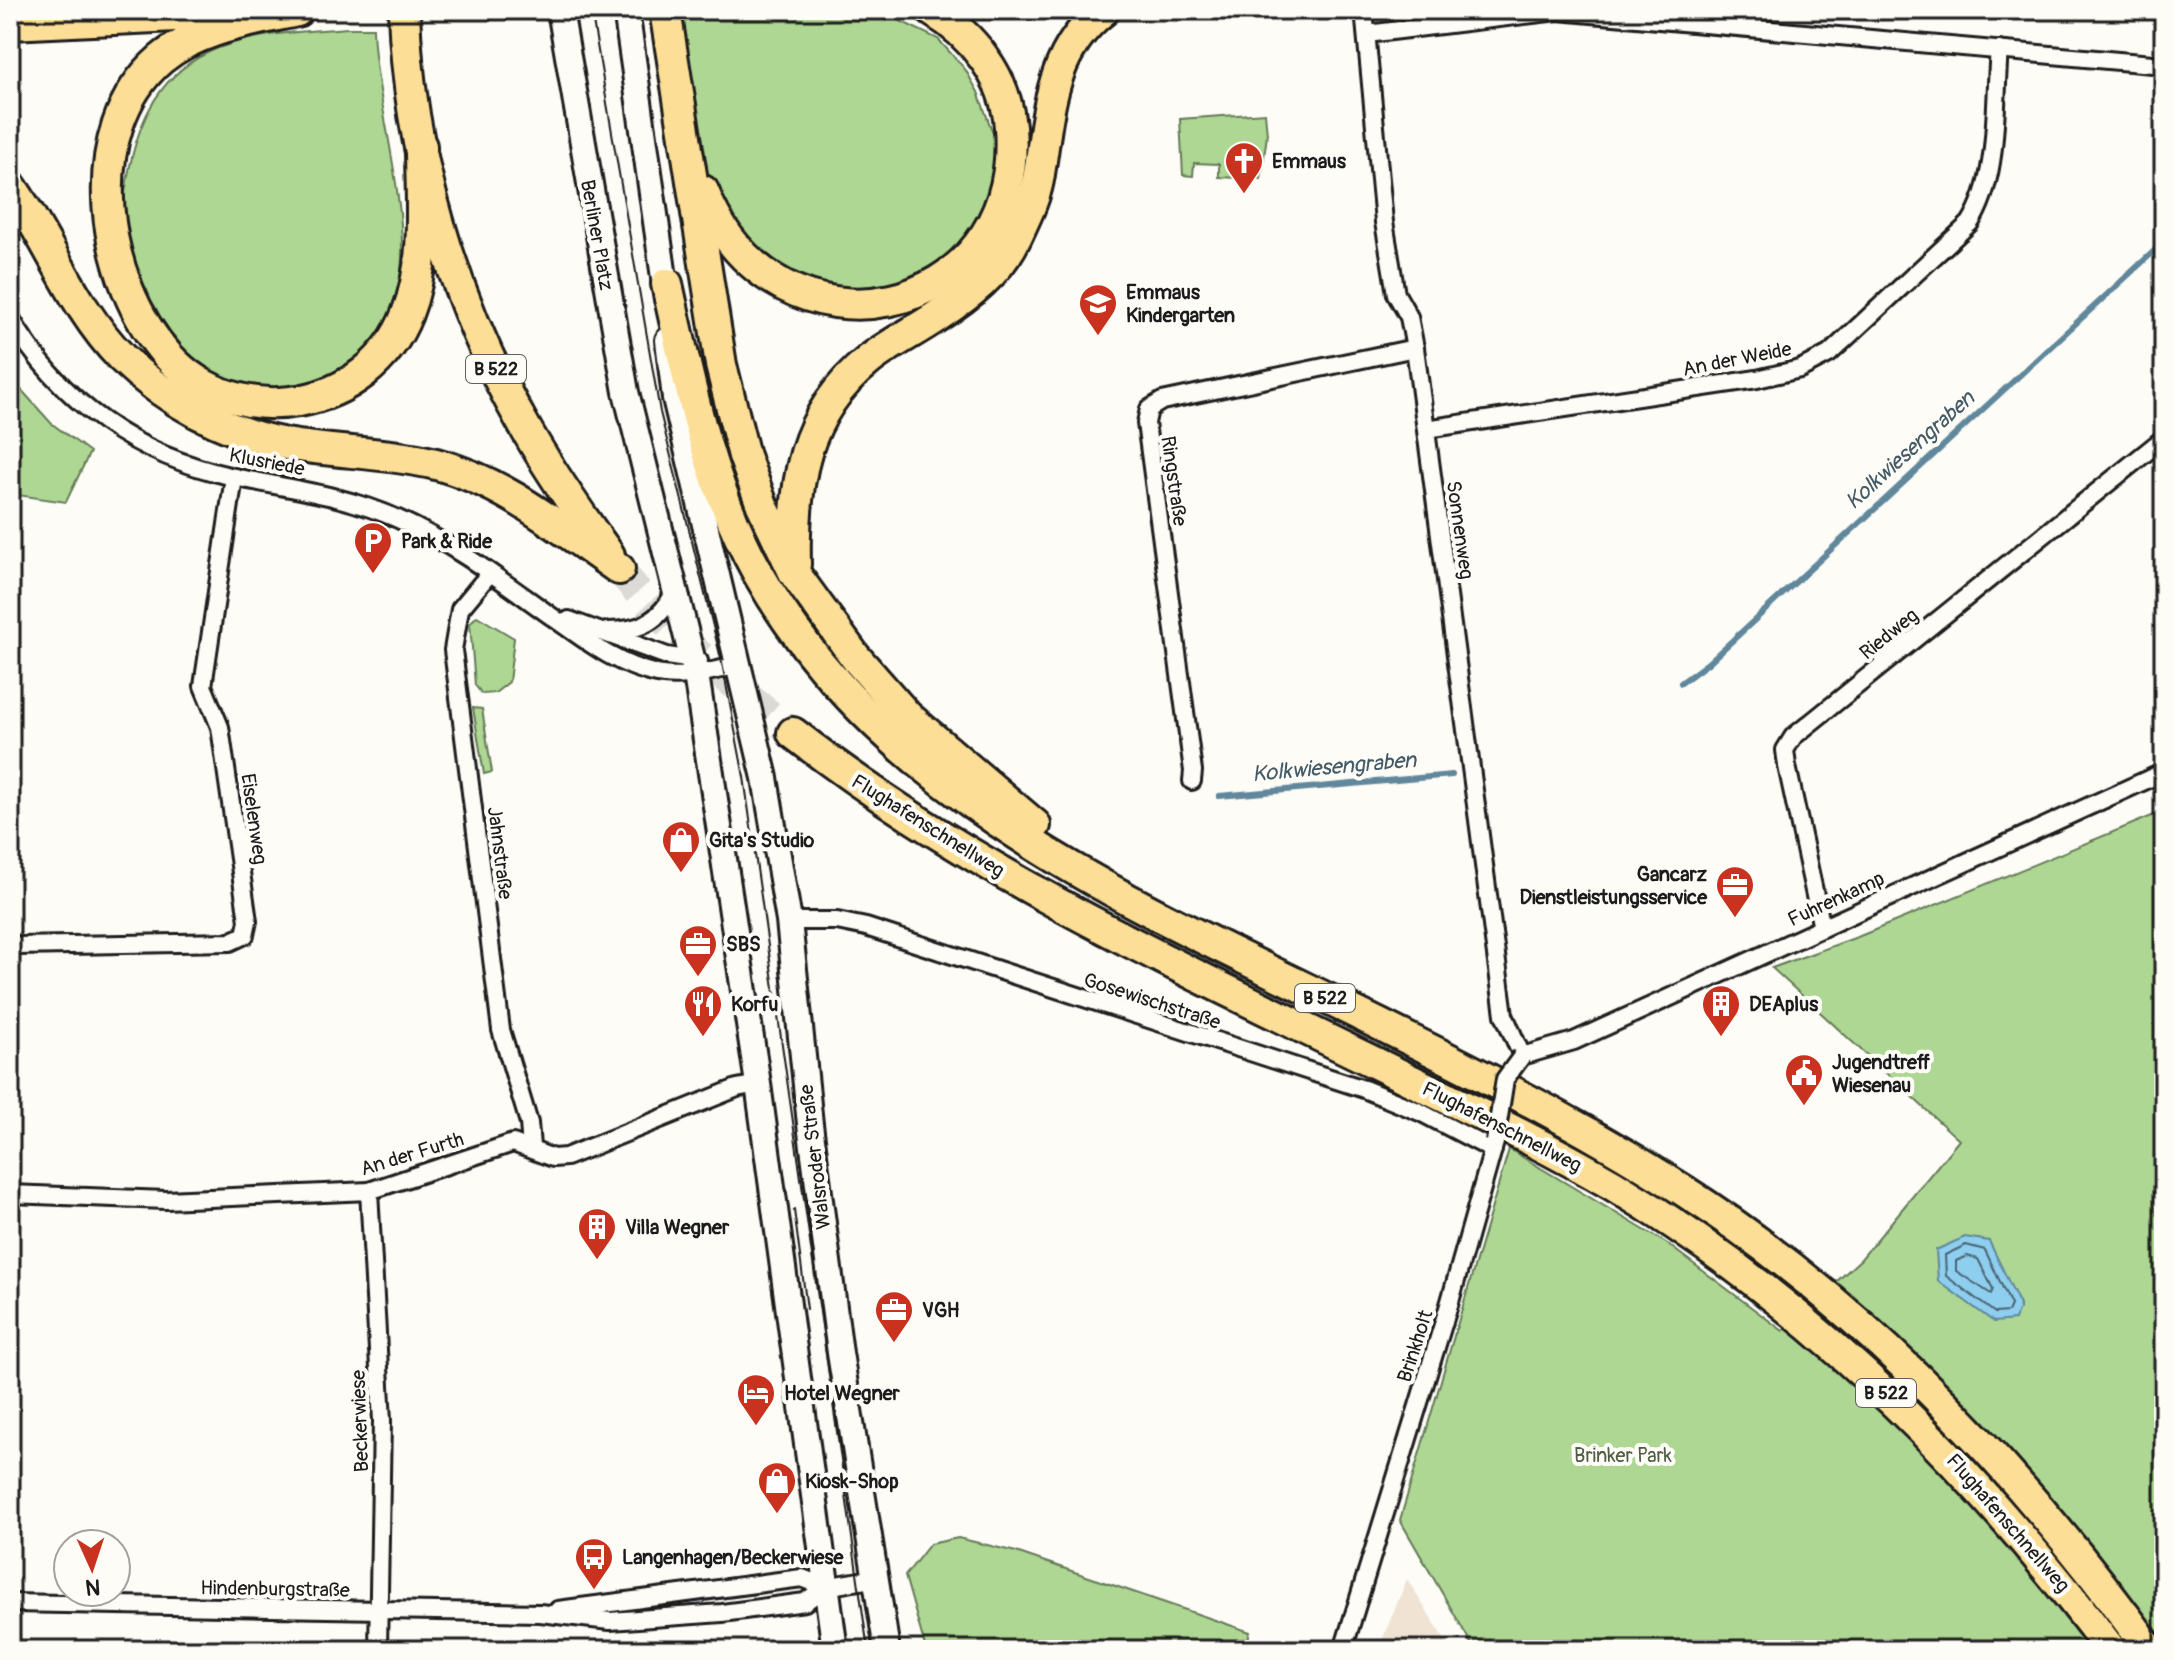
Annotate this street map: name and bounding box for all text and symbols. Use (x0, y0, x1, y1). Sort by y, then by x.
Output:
church icon: Emmaus (1223, 140, 1265, 195)
place label: Emmaus (1272, 149, 1346, 174)
street label: Berliner Platz (575, 178, 619, 292)
place label: Emmaus Kindergarten (1126, 280, 1235, 328)
school or university icon: Emmaus Kindergarten (1077, 282, 1119, 337)
street label: An der Weide (1680, 336, 1794, 382)
road number: B 522 (466, 355, 526, 383)
water label: Kolkwiesengraben (1839, 383, 1982, 515)
street label: Ringstraße (1155, 434, 1193, 528)
street label: Klusriede (227, 442, 307, 482)
street label: Sonnenweg (1441, 479, 1479, 581)
parking icon: Park & Ride (352, 520, 394, 575)
place label: Park & Ride (401, 529, 493, 554)
street label: Riedweg (1855, 603, 1923, 665)
water label: Kolkwiesengraben (1251, 746, 1419, 788)
street label: Flughafenschnellweg (847, 769, 1009, 883)
street label: Eiselenweg (235, 772, 273, 866)
street label: Jahnstraße (482, 805, 518, 901)
shop icon: Gita's Studio (660, 819, 702, 874)
place label: Gita's Studio (709, 828, 815, 853)
place label: Gancarz Dienstleistungsservice (1519, 862, 1708, 910)
office icon: Gancarz Dienstleistungsservice (1714, 864, 1756, 919)
street label: Fuhrenkamp (1784, 866, 1888, 932)
office icon: SBS (677, 923, 719, 978)
place label: SBS (726, 932, 761, 957)
street label: Gosewischstraße (1080, 967, 1224, 1035)
restaurant icon: Korfu (682, 983, 724, 1038)
building icon: DEAplus (1700, 983, 1742, 1038)
road number: B 522 (1295, 984, 1355, 1012)
place label: Korfu (731, 992, 778, 1017)
place label: DEAplus (1749, 992, 1818, 1017)
place label: Jugendtreff Wiesenau (1832, 1050, 1931, 1098)
public building icon: Jugendtreff Wiesenau (1783, 1052, 1825, 1107)
street label: Flughafenschnellweg (1418, 1076, 1586, 1178)
street label: Walsroder Straße (794, 1083, 836, 1231)
street label: An der Furth (357, 1126, 467, 1182)
building icon: Villa Wegner (576, 1206, 618, 1261)
place label: Villa Wegner (625, 1215, 730, 1240)
office icon: VGH (873, 1289, 915, 1344)
place label: VGH (922, 1298, 960, 1323)
street label: Brinkholt (1392, 1306, 1439, 1385)
street label: Beckerwiese (346, 1369, 374, 1473)
hotel icon: Hotel Wegner (735, 1372, 777, 1427)
road number: B 522 (1856, 1379, 1916, 1407)
place label: Hotel Wegner (784, 1381, 901, 1406)
park label: Brinker Park (1574, 1443, 1673, 1468)
street label: Flughafenschnellweg (1941, 1448, 2075, 1598)
shop icon: Kiosk-Shop (756, 1460, 798, 1515)
place label: Kiosk-Shop (805, 1469, 899, 1494)
north arrow (52, 1528, 132, 1608)
bus stop icon: Langenhagen/Beckerwiese (573, 1536, 615, 1591)
place label: Langenhagen/Beckerwiese (622, 1545, 844, 1570)
text: N (85, 1573, 101, 1601)
street label: Hindenburgstraße (200, 1575, 350, 1603)

